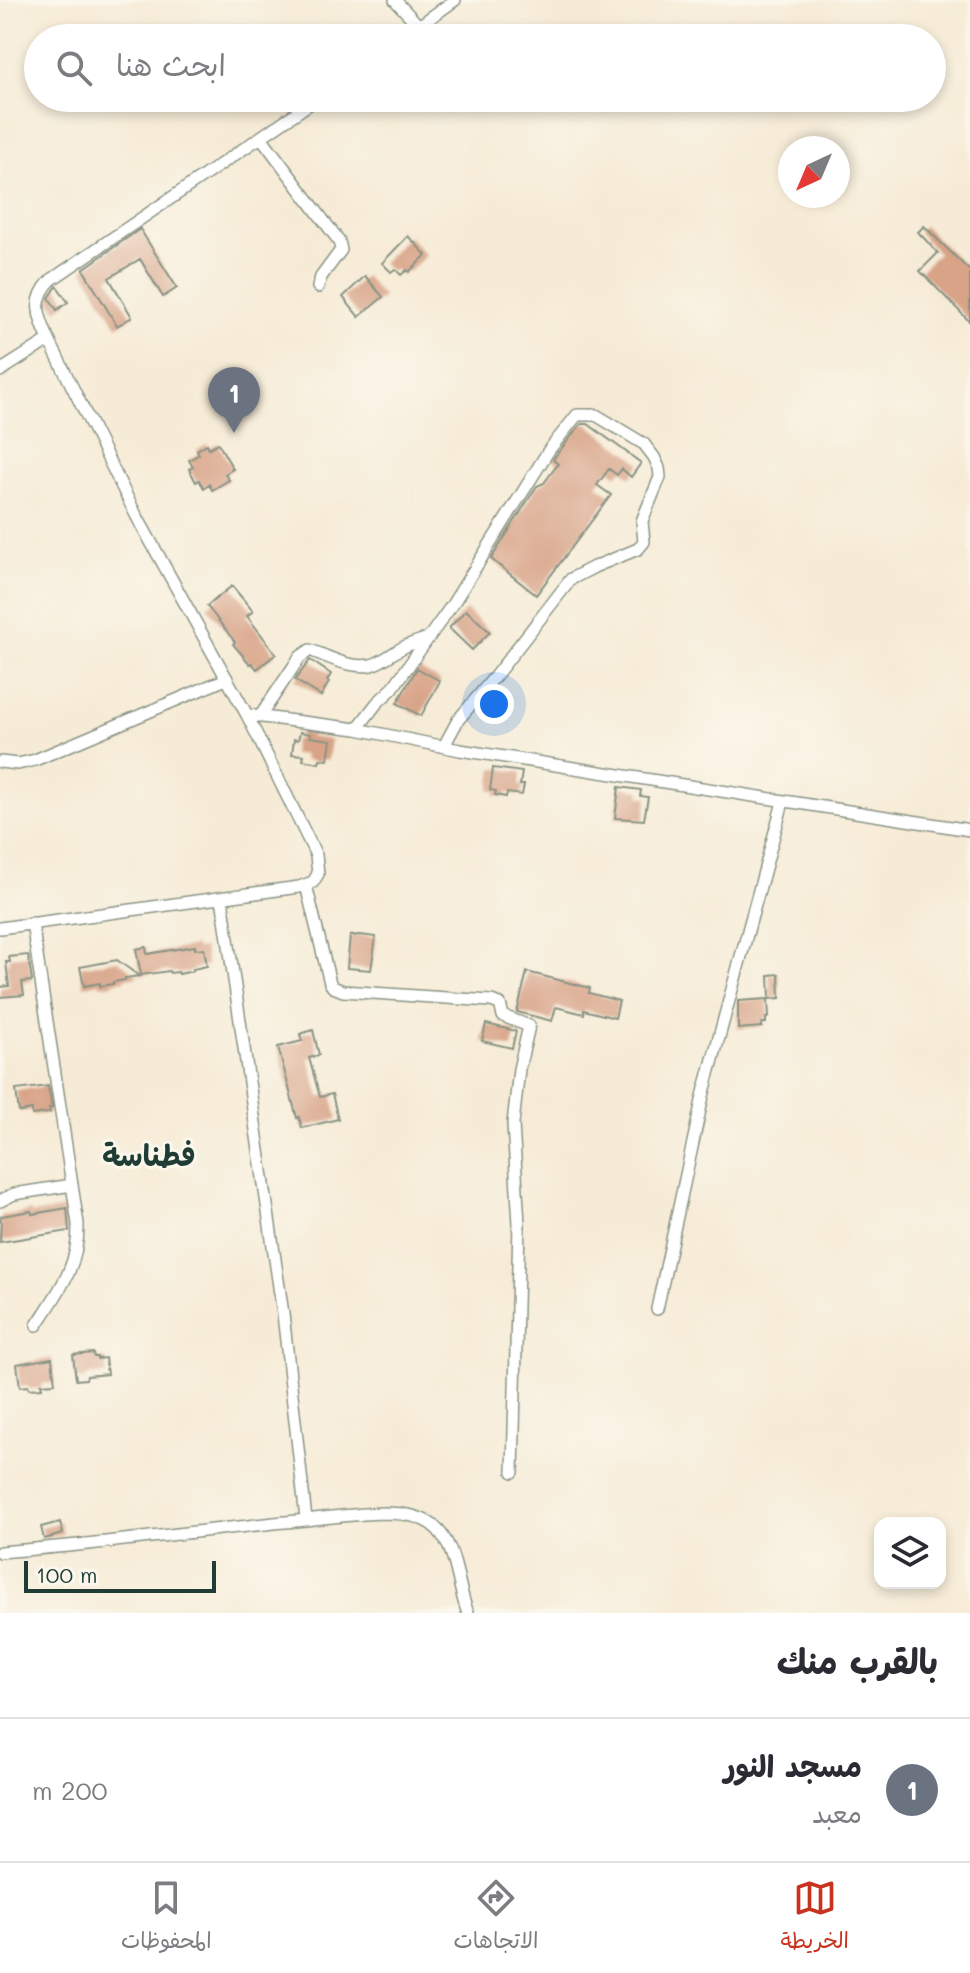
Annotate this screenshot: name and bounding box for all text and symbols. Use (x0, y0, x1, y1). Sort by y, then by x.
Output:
search box (24, 24, 946, 112)
text: ابحث هنا (116, 44, 226, 84)
icon: search (52, 46, 96, 90)
north arrow (778, 136, 850, 208)
pin: 1 (208, 367, 260, 433)
your location (474, 684, 514, 724)
district label: فطناسة (102, 1134, 196, 1174)
map controls (874, 1517, 946, 1589)
button: layers (874, 1517, 946, 1589)
scale bar (24, 1557, 216, 1593)
text: 100 m (36, 1560, 98, 1589)
text: بالقرب منك (777, 1638, 938, 1683)
text: مسجد النور (724, 1745, 862, 1785)
text: 200 m (32, 1773, 108, 1807)
text: 1 (906, 1773, 918, 1807)
text: معبد (812, 1796, 862, 1830)
tab: المحفوظات (121, 1876, 212, 1960)
tab: الاتجاهات (453, 1876, 538, 1960)
tab: الخريطة (780, 1876, 849, 1960)

